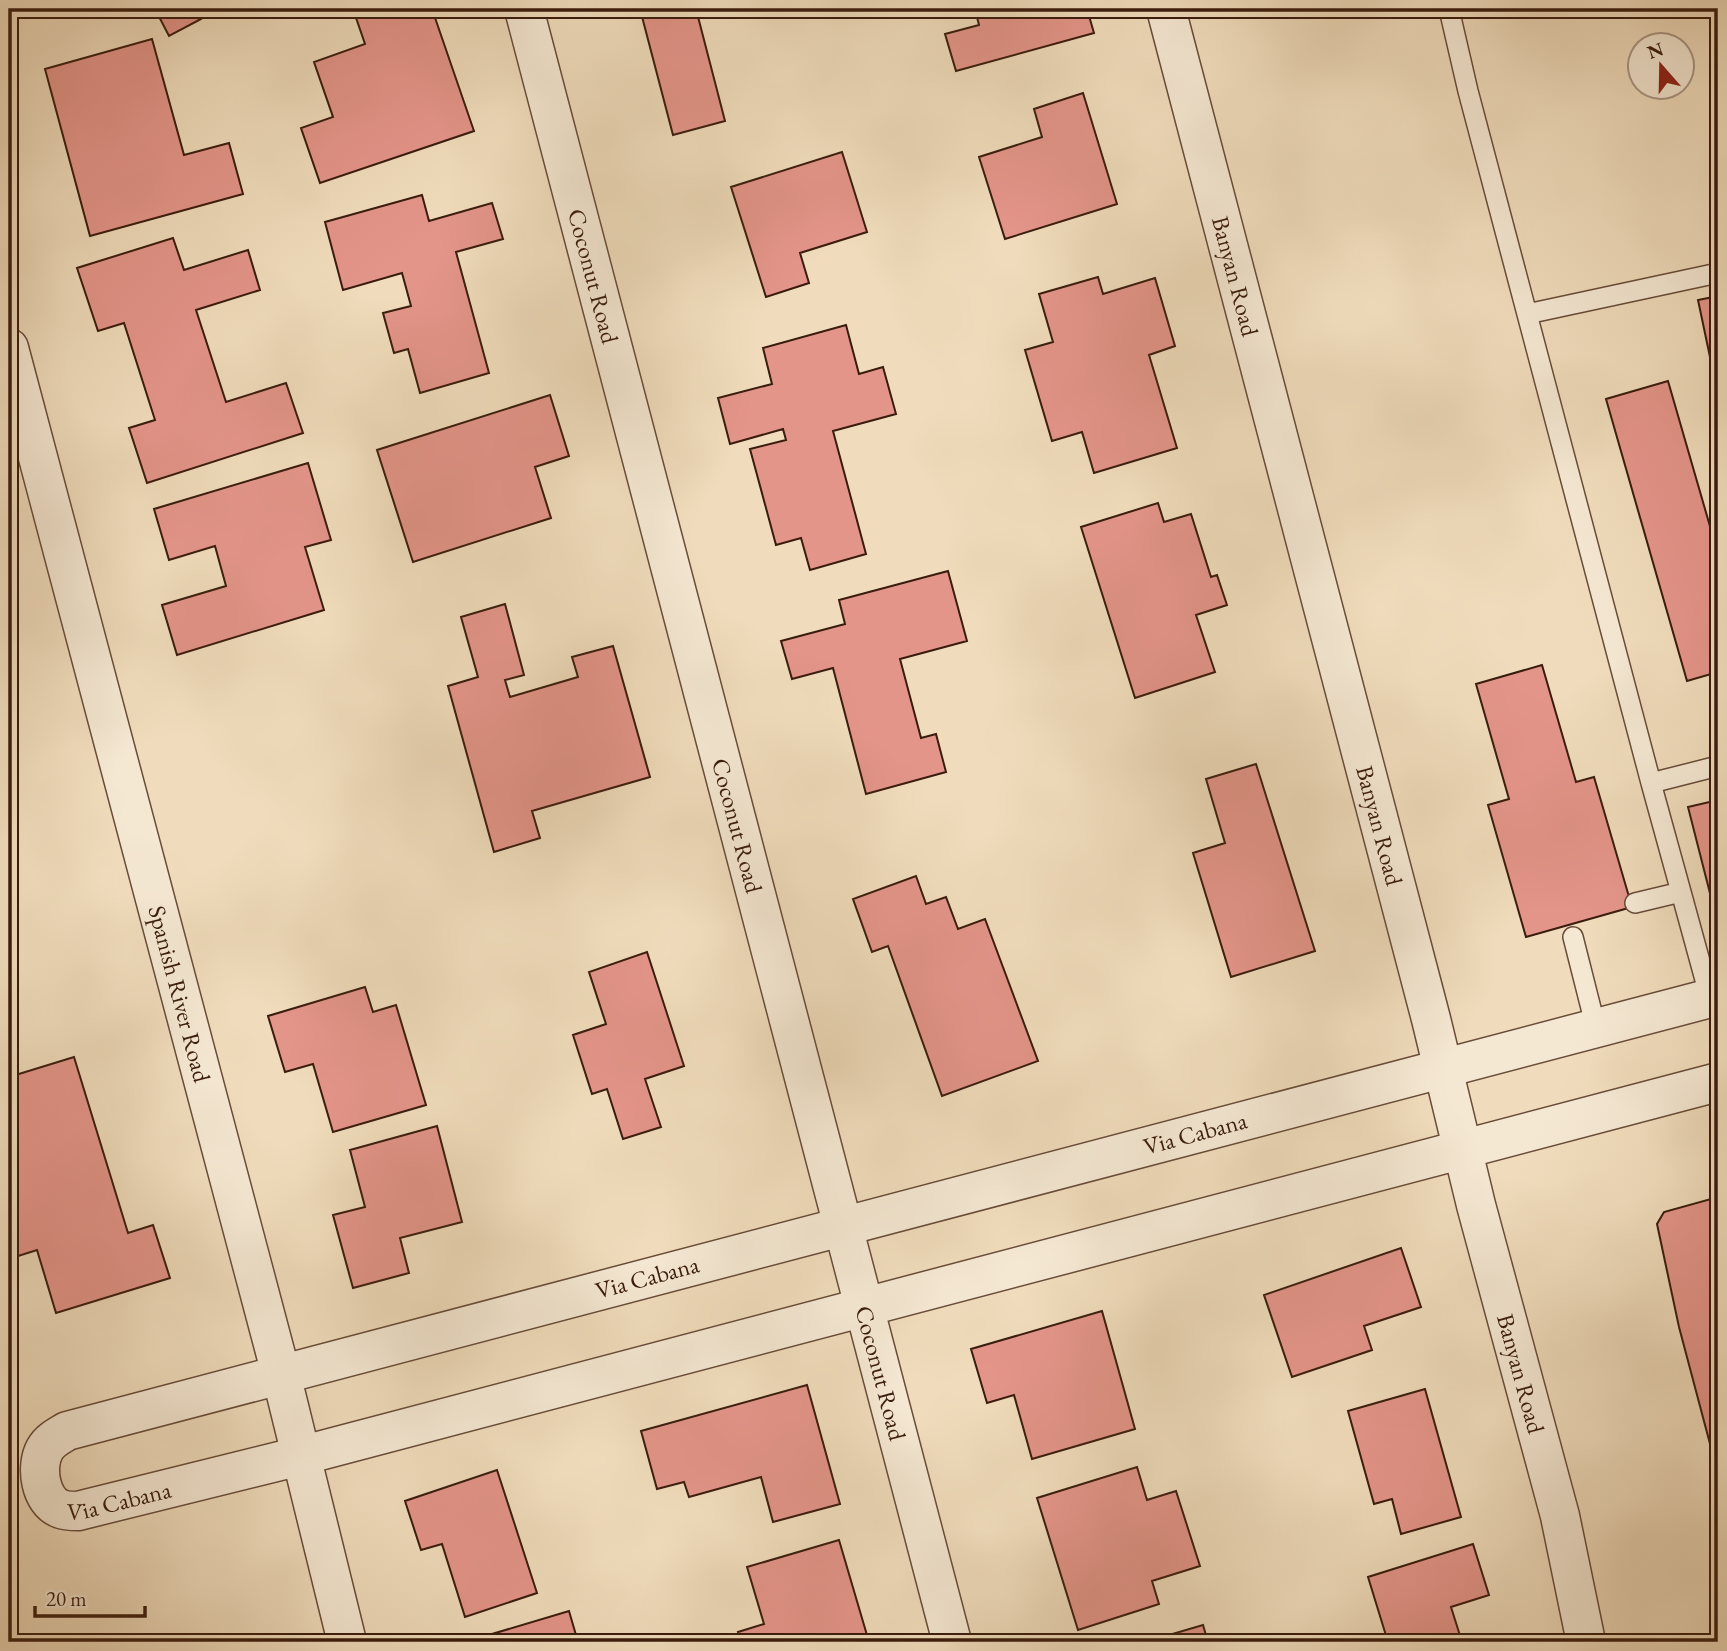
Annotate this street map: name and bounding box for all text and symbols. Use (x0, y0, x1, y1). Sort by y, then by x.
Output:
north arrow (1626, 32, 1696, 102)
text: N (1644, 36, 1667, 65)
street label: Coconut Road (561, 205, 627, 348)
street label: Banyan Road (1205, 213, 1267, 340)
street label: Coconut Road (705, 755, 771, 897)
street label: Banyan Road (1350, 762, 1411, 890)
street label: Spanish River Road (142, 902, 219, 1086)
street label: Via Cabana (1140, 1104, 1251, 1162)
street label: Via Cabana (592, 1248, 703, 1306)
street label: Coconut Road (849, 1302, 914, 1444)
street label: Banyan Road (1491, 1310, 1553, 1438)
street label: Via Cabana (67, 1473, 174, 1527)
scale bar (35, 1574, 145, 1618)
text: 20 m (46, 1585, 87, 1612)

